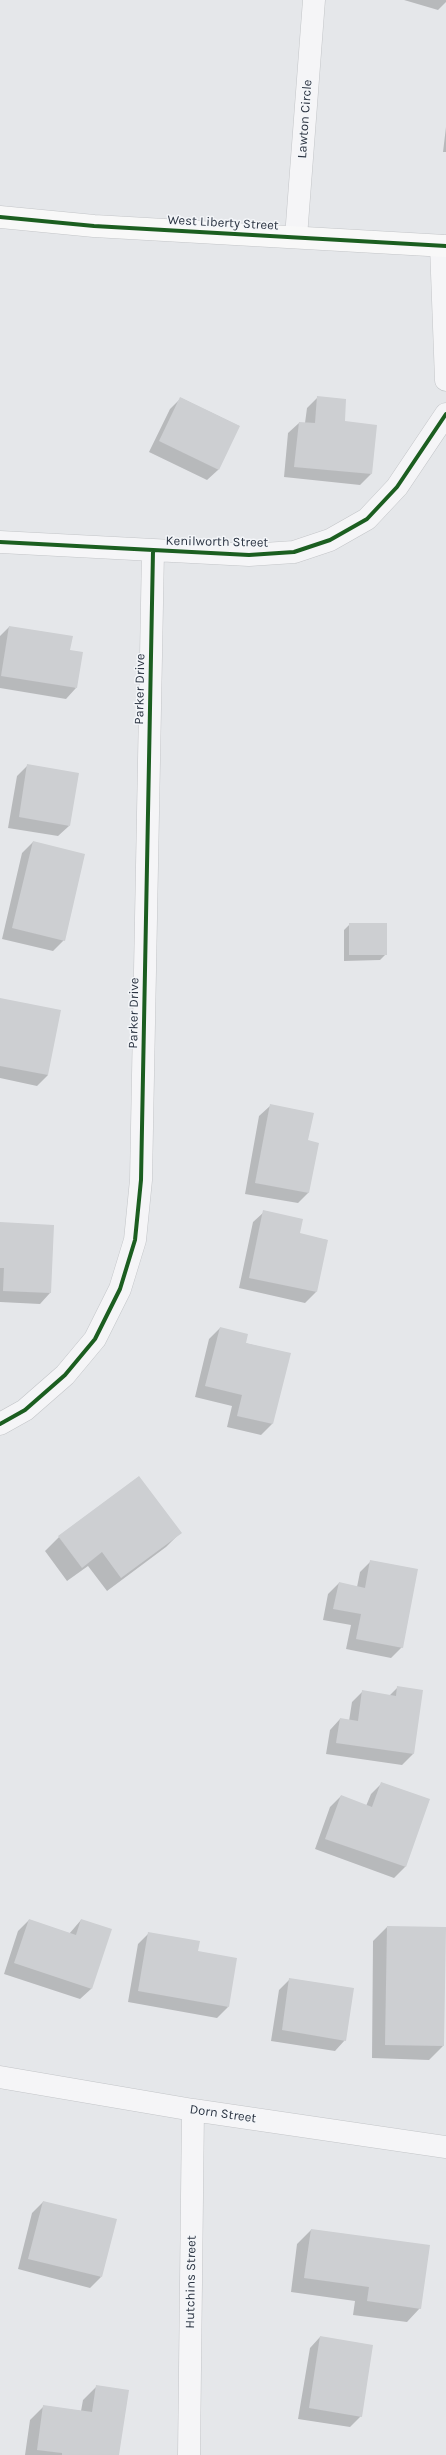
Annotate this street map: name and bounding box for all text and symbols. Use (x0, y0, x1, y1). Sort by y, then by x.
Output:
street label: Lawton Circle (294, 79, 316, 159)
street label: West Liberty Street (167, 212, 279, 234)
street label: Kenilworth Street (166, 533, 268, 551)
street label: Parker Drive (132, 653, 148, 725)
street label: Parker Drive (126, 977, 142, 1049)
street label: Dorn Street (189, 2102, 257, 2126)
street label: Hutchins Street (182, 2235, 200, 2329)

